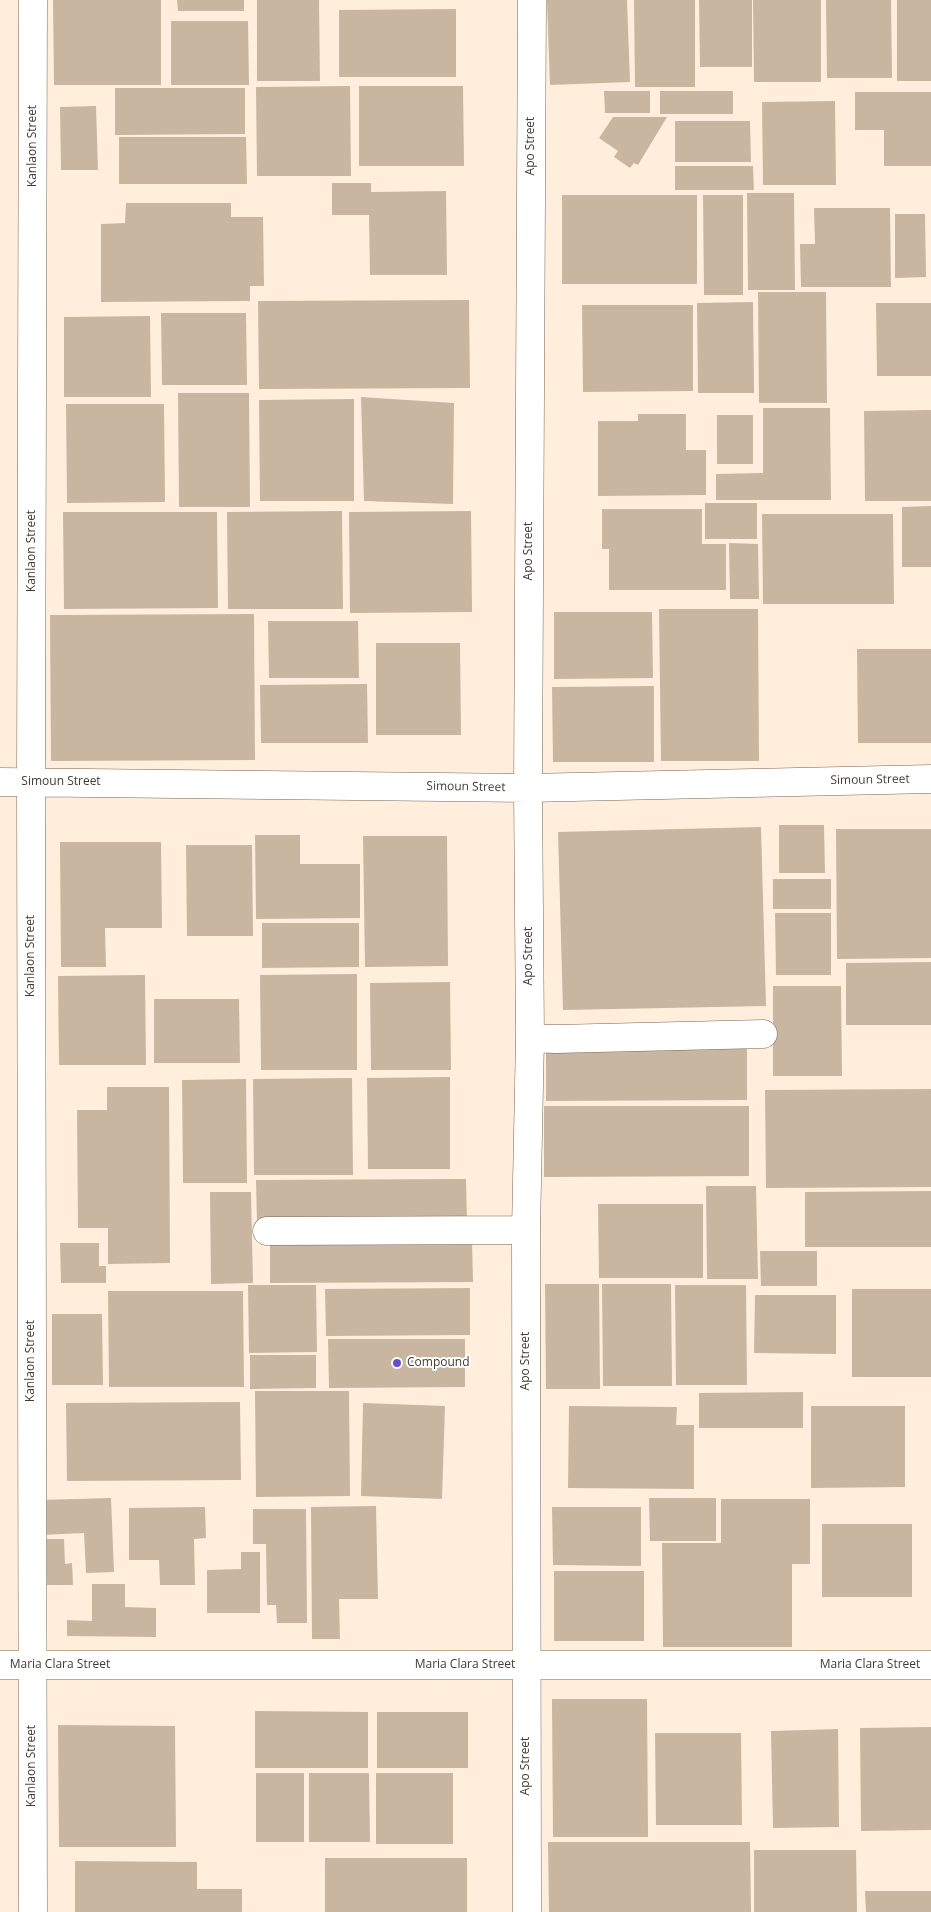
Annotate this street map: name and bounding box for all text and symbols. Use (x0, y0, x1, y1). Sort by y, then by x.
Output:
street label: Kanlaon Street (26, 105, 40, 187)
street label: Apo Street (524, 117, 538, 175)
street label: Kanlaon Street (25, 510, 39, 592)
street label: Apo Street (522, 522, 536, 580)
street label: Simoun Street (830, 772, 910, 788)
street label: Simoun Street (21, 775, 101, 789)
street label: Simoun Street (426, 779, 506, 795)
street label: Kanlaon Street (24, 915, 38, 997)
street label: Apo Street (522, 927, 536, 985)
street label: Kanlaon Street (24, 1320, 38, 1402)
street label: Apo Street (519, 1332, 533, 1390)
place label: Compound (407, 1356, 470, 1370)
marker: Compound (391, 1357, 403, 1369)
street label: Maria Clara Street (10, 1658, 110, 1672)
street label: Maria Clara Street (415, 1658, 515, 1672)
street label: Maria Clara Street (820, 1658, 920, 1672)
street label: Kanlaon Street (25, 1725, 39, 1807)
street label: Apo Street (519, 1737, 533, 1795)

